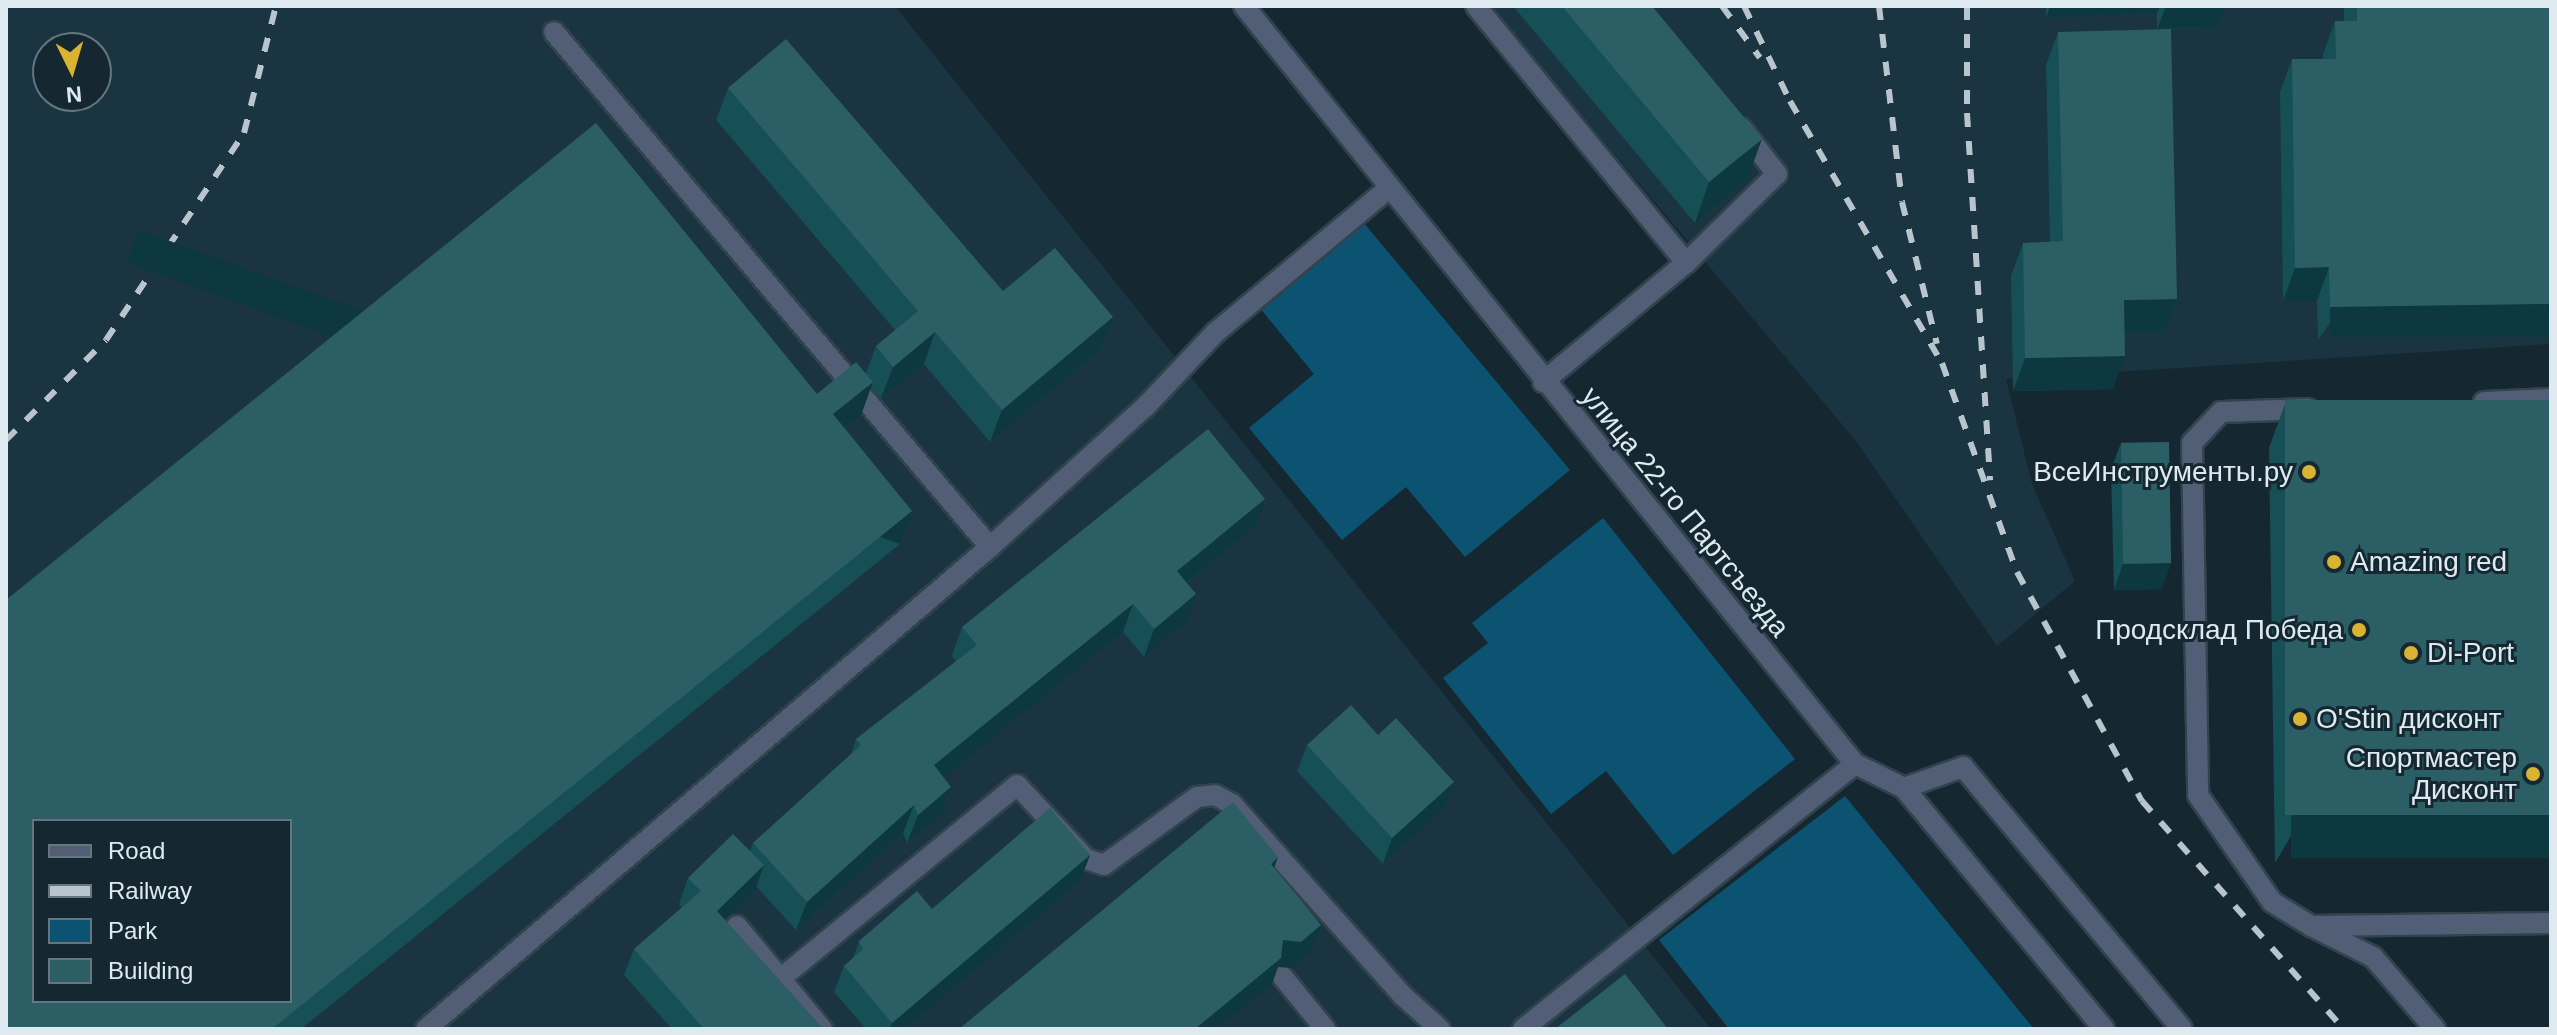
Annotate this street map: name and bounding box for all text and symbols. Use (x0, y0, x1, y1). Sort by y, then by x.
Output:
north arrow (32, 32, 112, 112)
text: N (65, 81, 83, 108)
street label: улица 22-го Партсъезда (1574, 380, 1796, 644)
place label: ВсеИнструменты.ру (2033, 455, 2293, 489)
marker: ВсеИнструменты.ру (2300, 463, 2318, 481)
place label: Amazing red (2350, 545, 2507, 579)
marker: Amazing red (2325, 553, 2343, 571)
place label: Продсклад Победа (2095, 613, 2343, 647)
marker: Продсклад Победа (2350, 621, 2368, 639)
place label: Di-Port (2427, 636, 2514, 670)
marker: Di-Port (2402, 644, 2420, 662)
place label: O'Stin дисконт (2316, 702, 2502, 736)
marker: O'Stin дисконт (2291, 710, 2309, 728)
place label: Спортмастер Дисконт (2346, 741, 2517, 807)
marker: Спортмастер Дисконт (2524, 765, 2542, 783)
legend (32, 819, 292, 1003)
text: Road (108, 837, 165, 864)
text: Railway (108, 877, 192, 904)
text: Park (108, 917, 157, 944)
text: Building (108, 957, 193, 984)

